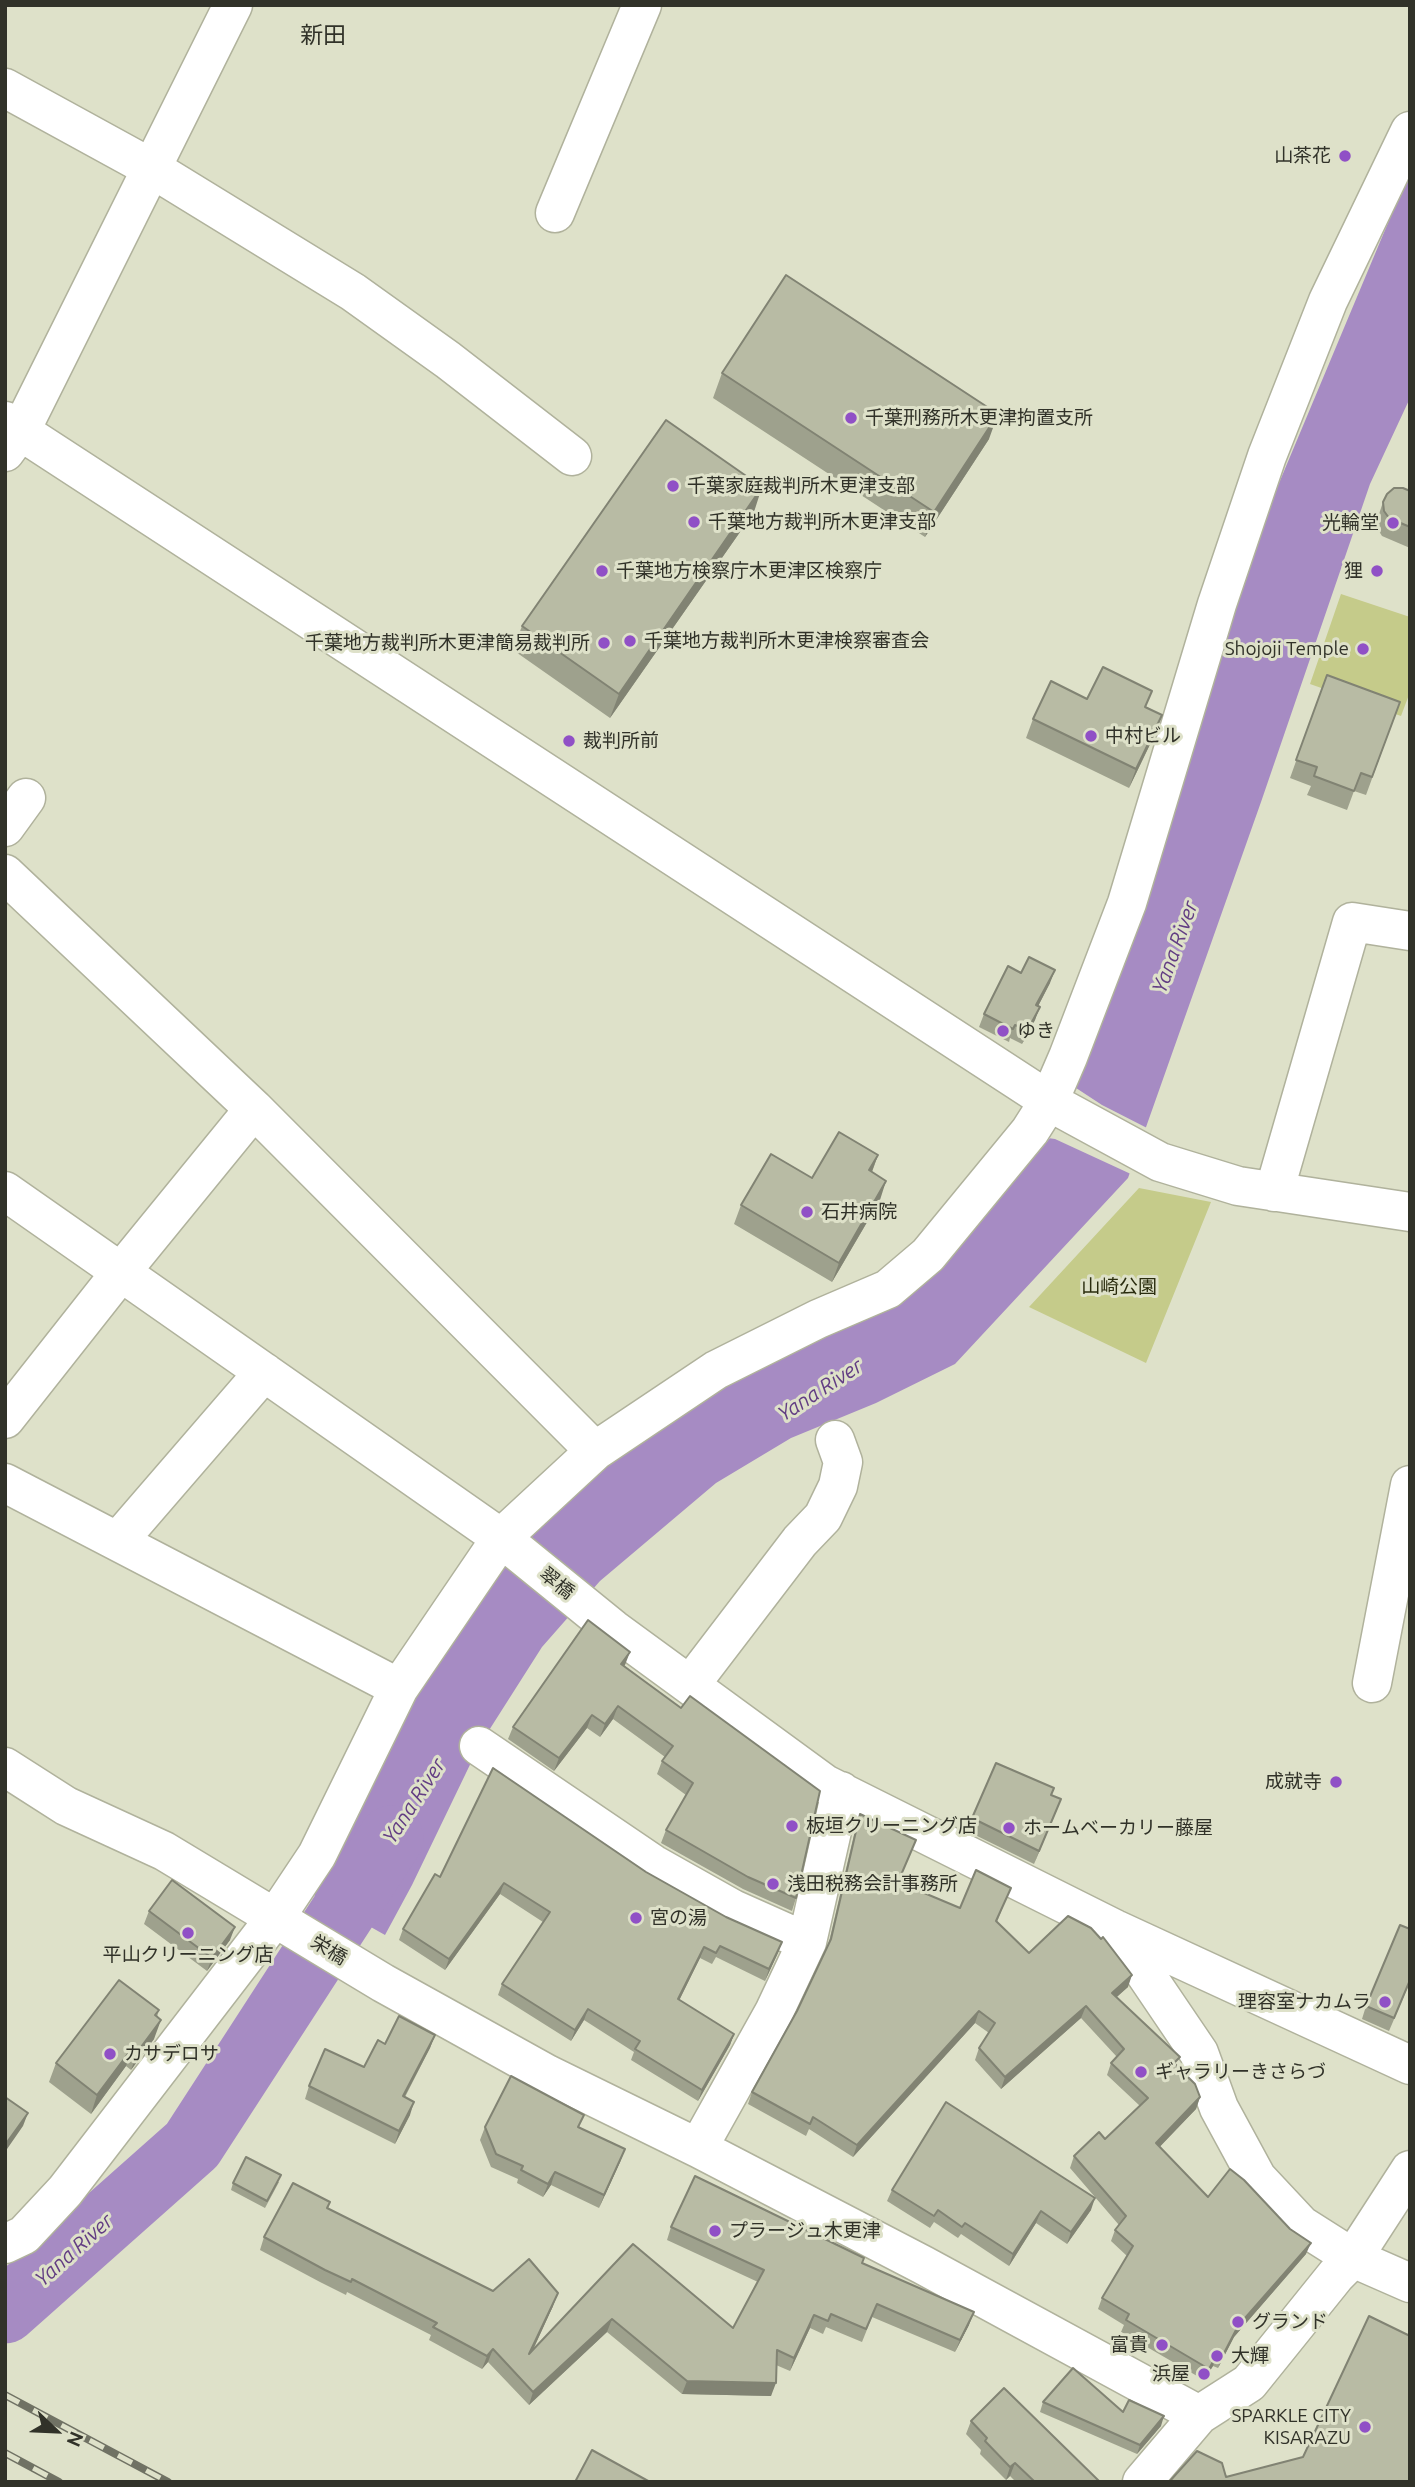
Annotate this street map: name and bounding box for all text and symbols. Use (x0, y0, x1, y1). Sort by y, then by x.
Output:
district label: 新田 (300, 21, 346, 49)
place label: 山茶花 (1274, 145, 1331, 167)
marker: 山茶花 (1337, 148, 1353, 164)
place label: 千葉刑務所木更津拘置支所 (865, 407, 1093, 429)
marker: 千葉刑務所木更津拘置支所 (843, 410, 859, 426)
place label: 千葉家庭裁判所木更津支部 (687, 475, 915, 497)
marker: 千葉家庭裁判所木更津支部 (665, 478, 681, 494)
place label: 千葉地方裁判所木更津支部 (708, 511, 936, 533)
place label: 光輪堂 (1322, 512, 1379, 534)
marker: 千葉地方裁判所木更津支部 (686, 514, 702, 530)
marker: 光輪堂 (1385, 515, 1401, 531)
place label: 千葉地方検察庁木更津区検察庁 (616, 560, 882, 582)
place label: 狸 (1344, 560, 1363, 582)
marker: 千葉地方検察庁木更津区検察庁 (594, 563, 610, 579)
marker: 狸 (1369, 563, 1385, 579)
place label: 千葉地方裁判所木更津検察審査会 (644, 630, 929, 652)
place label: 千葉地方裁判所木更津簡易裁判所 (305, 632, 590, 654)
marker: 千葉地方裁判所木更津検察審査会 (622, 633, 638, 649)
marker: 千葉地方裁判所木更津簡易裁判所 (596, 635, 612, 651)
place label: Shojoji Temple (1225, 638, 1349, 660)
marker: Shojoji Temple (1355, 641, 1371, 657)
place label: 中村ビル (1105, 725, 1181, 747)
marker: 中村ビル (1083, 728, 1099, 744)
place label: 裁判所前 (583, 730, 659, 752)
marker: 裁判所前 (561, 733, 577, 749)
water label: Yana River (1147, 897, 1203, 997)
place label: ゆき (1017, 1020, 1055, 1042)
marker: ゆき (995, 1023, 1011, 1039)
place label: 石井病院 (821, 1201, 897, 1223)
marker: 石井病院 (799, 1204, 815, 1220)
park label: 山崎公園 (1081, 1276, 1157, 1298)
water label: Yana River (773, 1353, 867, 1427)
street label: 翠橋 (535, 1562, 579, 1604)
water label: Yana River (377, 1754, 451, 1848)
place label: 成就寺 (1265, 1771, 1322, 1793)
marker: 成就寺 (1328, 1774, 1344, 1790)
place label: 板垣クリーニング店 (806, 1815, 977, 1837)
place label: ホームベーカリー藤屋 (1023, 1817, 1213, 1839)
marker: 板垣クリーニング店 (784, 1818, 800, 1834)
marker: ホームベーカリー藤屋 (1001, 1820, 1017, 1836)
place label: 浅田税務会計事務所 (787, 1873, 958, 1895)
marker: 浅田税務会計事務所 (765, 1876, 781, 1892)
place label: 宮の湯 (650, 1907, 707, 1929)
marker: 宮の湯 (628, 1910, 644, 1926)
marker: 平山クリーニング店 (180, 1925, 196, 1941)
street label: 栄橋 (307, 1930, 351, 1970)
place label: 平山クリーニング店 (103, 1944, 273, 1966)
place label: 理容室ナカムラ (1238, 1991, 1371, 2013)
marker: 理容室ナカムラ (1377, 1994, 1393, 2010)
place label: カサデロサ (124, 2043, 219, 2065)
marker: カサデロサ (102, 2046, 118, 2062)
place label: ギャラリーきさらづ (1155, 2061, 1326, 2083)
marker: ギャラリーきさらづ (1133, 2064, 1149, 2080)
water label: Yana River (30, 2208, 118, 2292)
place label: プラージュ木更津 (729, 2220, 881, 2242)
marker: プラージュ木更津 (707, 2223, 723, 2239)
place label: グランド (1252, 2311, 1328, 2333)
marker: グランド (1230, 2314, 1246, 2330)
place label: 富貴 (1110, 2334, 1148, 2356)
marker: 富貴 (1154, 2337, 1170, 2353)
place label: 大輝 (1231, 2345, 1269, 2367)
marker: 大輝 (1209, 2348, 1225, 2364)
place label: 浜屋 (1152, 2363, 1190, 2385)
marker: 浜屋 (1196, 2366, 1212, 2382)
north arrow (21, 2396, 91, 2466)
place label: SPARKLE CITY KISARAZU (1231, 2405, 1351, 2449)
marker: SPARKLE CITY KISARAZU (1357, 2419, 1373, 2435)
text: N (62, 2428, 88, 2450)

